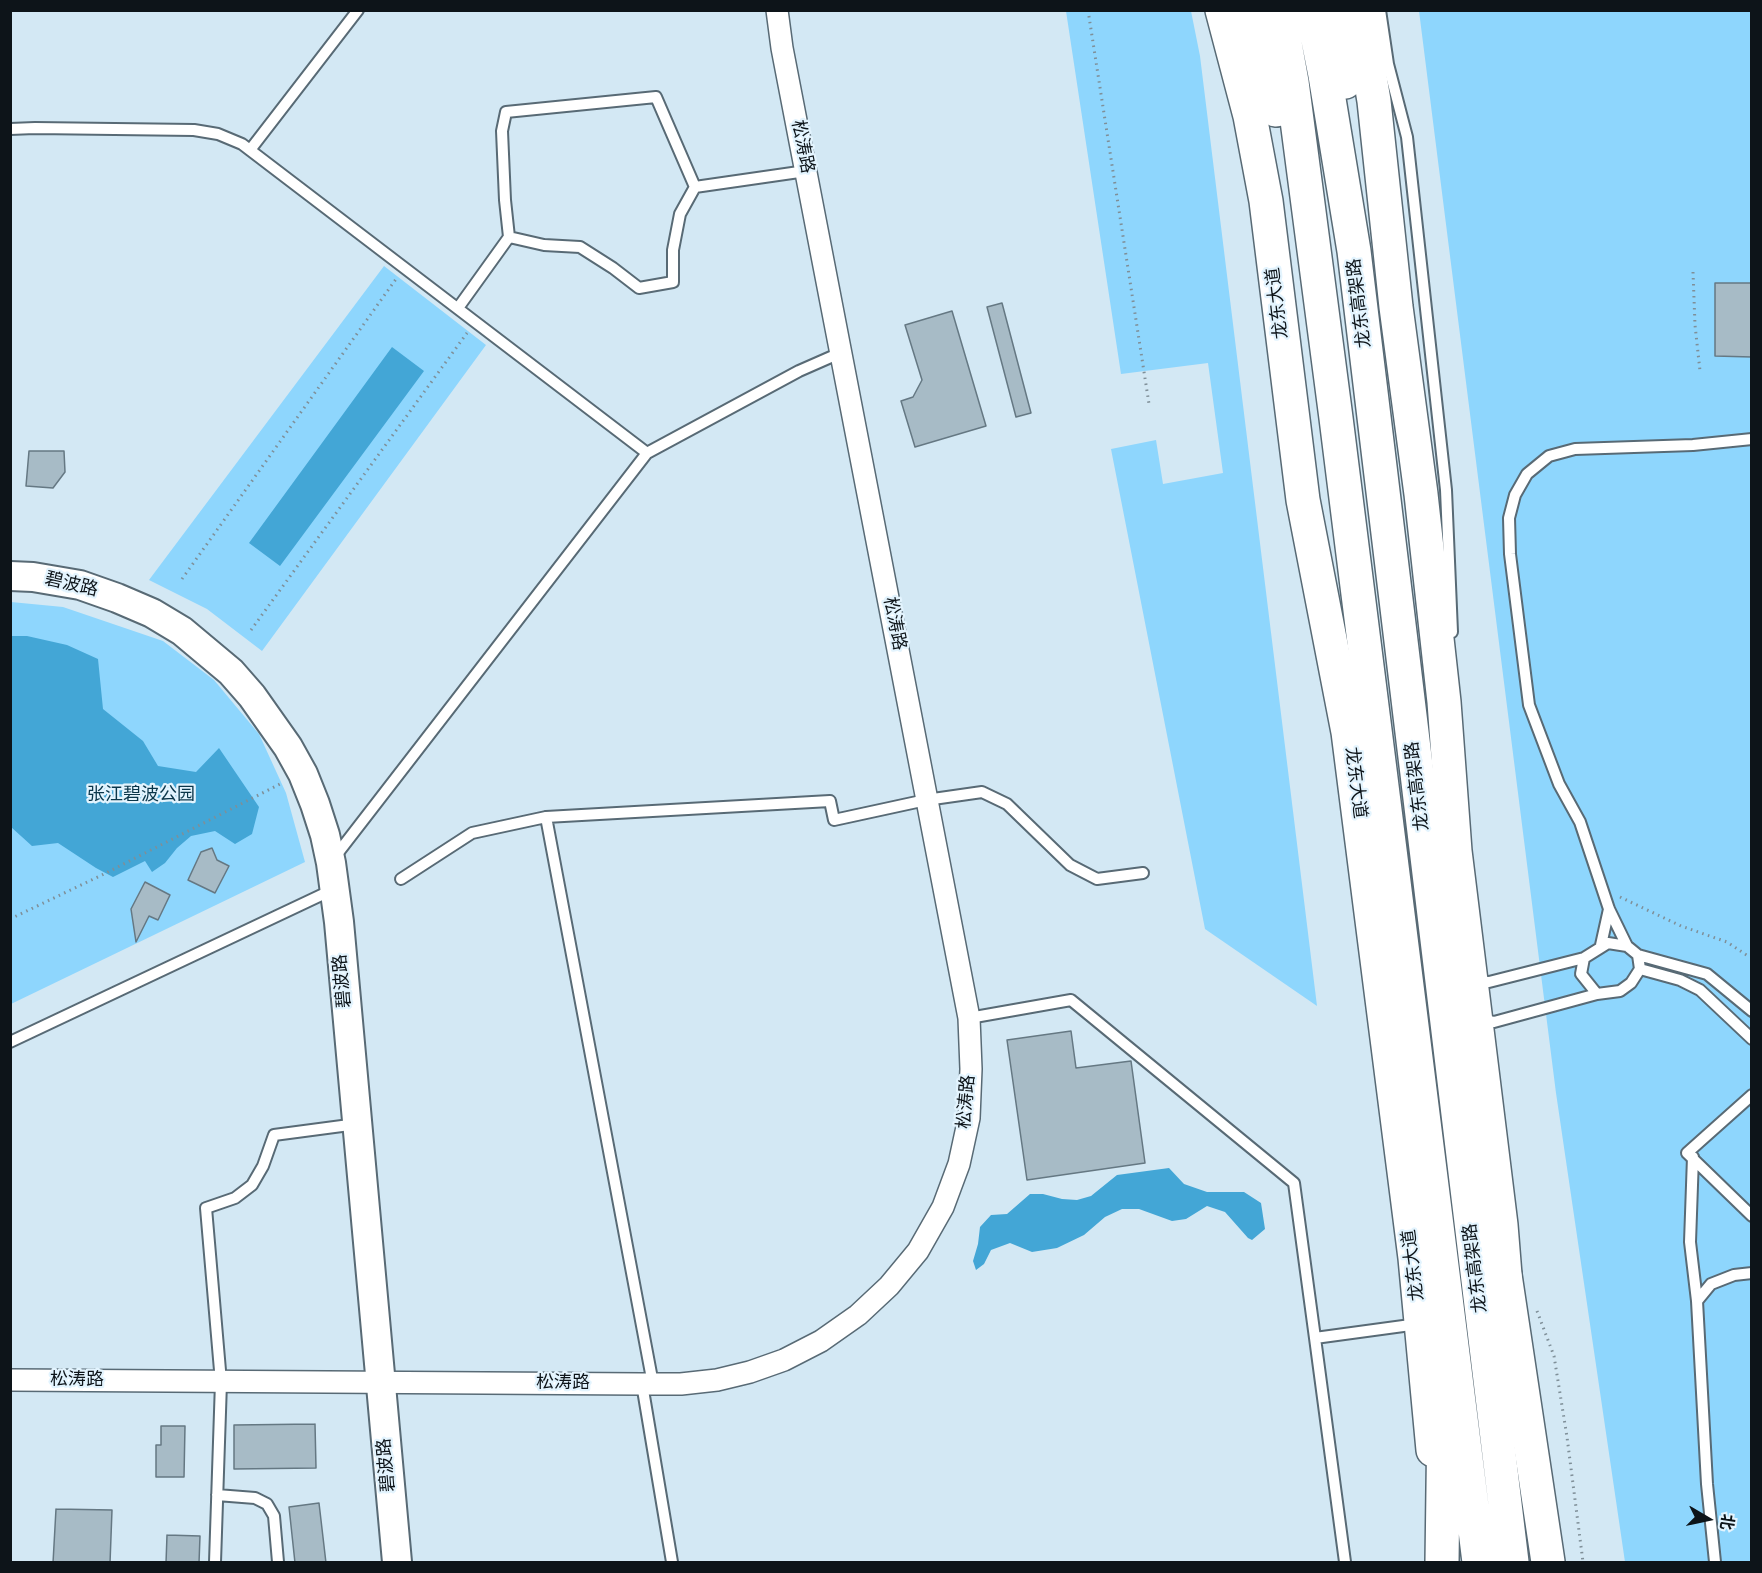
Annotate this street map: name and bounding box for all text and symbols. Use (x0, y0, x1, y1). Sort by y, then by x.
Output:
street label: 松涛路 (785, 118, 817, 176)
street label: 龙东高架路 (1345, 257, 1377, 349)
street label: 龙东大道 (1264, 266, 1294, 340)
street label: 碧波路 (42, 569, 100, 603)
street label: 松涛路 (877, 595, 909, 653)
street label: 龙东高架路 (1403, 740, 1435, 832)
street label: 龙东大道 (1339, 746, 1369, 820)
park label: 张江碧波公园 (87, 785, 195, 807)
street label: 碧波路 (331, 953, 357, 1009)
street label: 松涛路 (955, 1074, 981, 1130)
street label: 龙东高架路 (1461, 1222, 1493, 1314)
street label: 龙东大道 (1400, 1228, 1430, 1302)
street label: 松涛路 (50, 1370, 104, 1392)
street label: 松涛路 (536, 1373, 590, 1395)
street label: 碧波路 (375, 1437, 401, 1493)
north arrow (1678, 1489, 1738, 1549)
text: 北 (1715, 1512, 1737, 1531)

